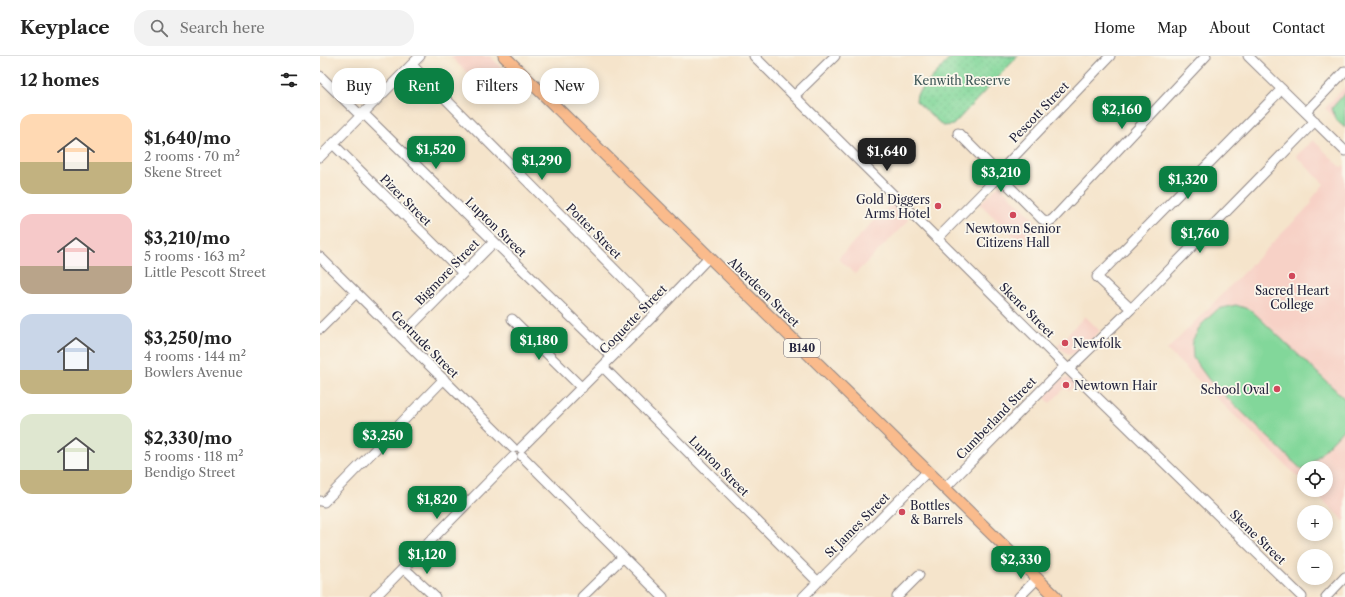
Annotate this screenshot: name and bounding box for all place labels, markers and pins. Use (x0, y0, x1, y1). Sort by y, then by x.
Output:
pin: $2,160 (1089, 96, 1155, 130)
pin: $1,520 (403, 136, 469, 170)
pin: $1,640 (854, 138, 920, 172)
pin: $1,290 (509, 147, 575, 181)
pin: $3,210 (968, 159, 1034, 193)
pin: $1,320 (1155, 166, 1221, 200)
place label: Gold Diggers Arms Hotel (856, 192, 930, 221)
marker: Gold Diggers Arms Hotel (933, 201, 943, 211)
marker: Newtown Senior Citizens Hall (1008, 210, 1018, 220)
pin: $1,760 (1167, 220, 1233, 254)
place label: Newtown Senior Citizens Hall (965, 221, 1061, 250)
marker: Sacred Heart College (1287, 271, 1297, 281)
place label: Sacred Heart College (1255, 283, 1330, 312)
pin: $1,180 (506, 327, 572, 361)
place label: Newfolk (1073, 336, 1122, 351)
marker: Newfolk (1060, 338, 1070, 348)
place label: Newtown Hair (1074, 378, 1157, 393)
marker: Newtown Hair (1061, 380, 1071, 390)
place label: School Oval (1200, 382, 1269, 397)
marker: School Oval (1272, 384, 1282, 394)
pin: $3,250 (350, 422, 416, 456)
pin: $1,820 (404, 486, 470, 520)
place label: Bottles & Barrels (910, 498, 963, 527)
marker: Bottles & Barrels (897, 507, 907, 517)
pin: $1,120 (394, 541, 460, 575)
pin: $2,330 (988, 546, 1054, 580)

